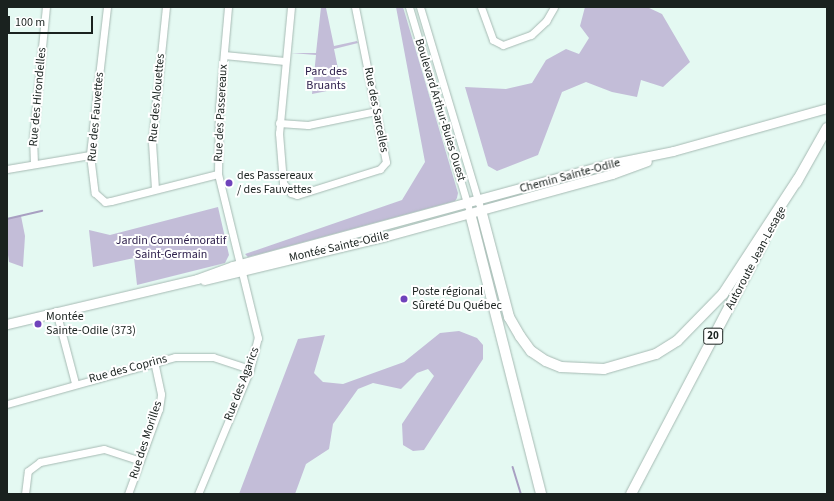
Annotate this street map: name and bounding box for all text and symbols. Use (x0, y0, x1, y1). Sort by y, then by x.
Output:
scale bar (10, 8, 95, 34)
text: 100 m (15, 14, 45, 31)
street label: Boulevard Arthur-Buies Ouest (411, 37, 469, 183)
street label: Rue des Hirondelles (26, 47, 50, 147)
street label: Rue des Alouettes (146, 53, 168, 143)
street label: Rue des Passereaux (211, 64, 231, 162)
park label: Parc des Bruants (305, 65, 347, 93)
street label: Rue des Sarcelles (361, 66, 391, 154)
street label: Rue des Fauvettes (85, 72, 107, 162)
street label: Chemin Sainte-Odile (518, 156, 622, 196)
place label: des Passereaux / des Fauvettes (237, 169, 313, 197)
marker: des Passereaux / des Fauvettes (224, 178, 234, 188)
street label: Autoroute Jean-Lesage (723, 204, 789, 312)
street label: Montée Sainte-Odile (288, 228, 390, 266)
park label: Jardin Commémoratif Saint-Germain (116, 234, 226, 262)
place label: Poste régional Sûreté Du Québec (412, 285, 502, 313)
marker: Poste régional Sûreté Du Québec (399, 294, 409, 304)
place label: Montée Sainte-Odile (373) (46, 310, 136, 338)
marker: Montée Sainte-Odile (373) (33, 319, 43, 329)
road number: 20 (703, 327, 723, 345)
street label: Rue des Agarics (221, 345, 263, 423)
street label: Rue des Coprins (87, 352, 169, 386)
street label: Rue des Morilles (127, 399, 165, 481)

